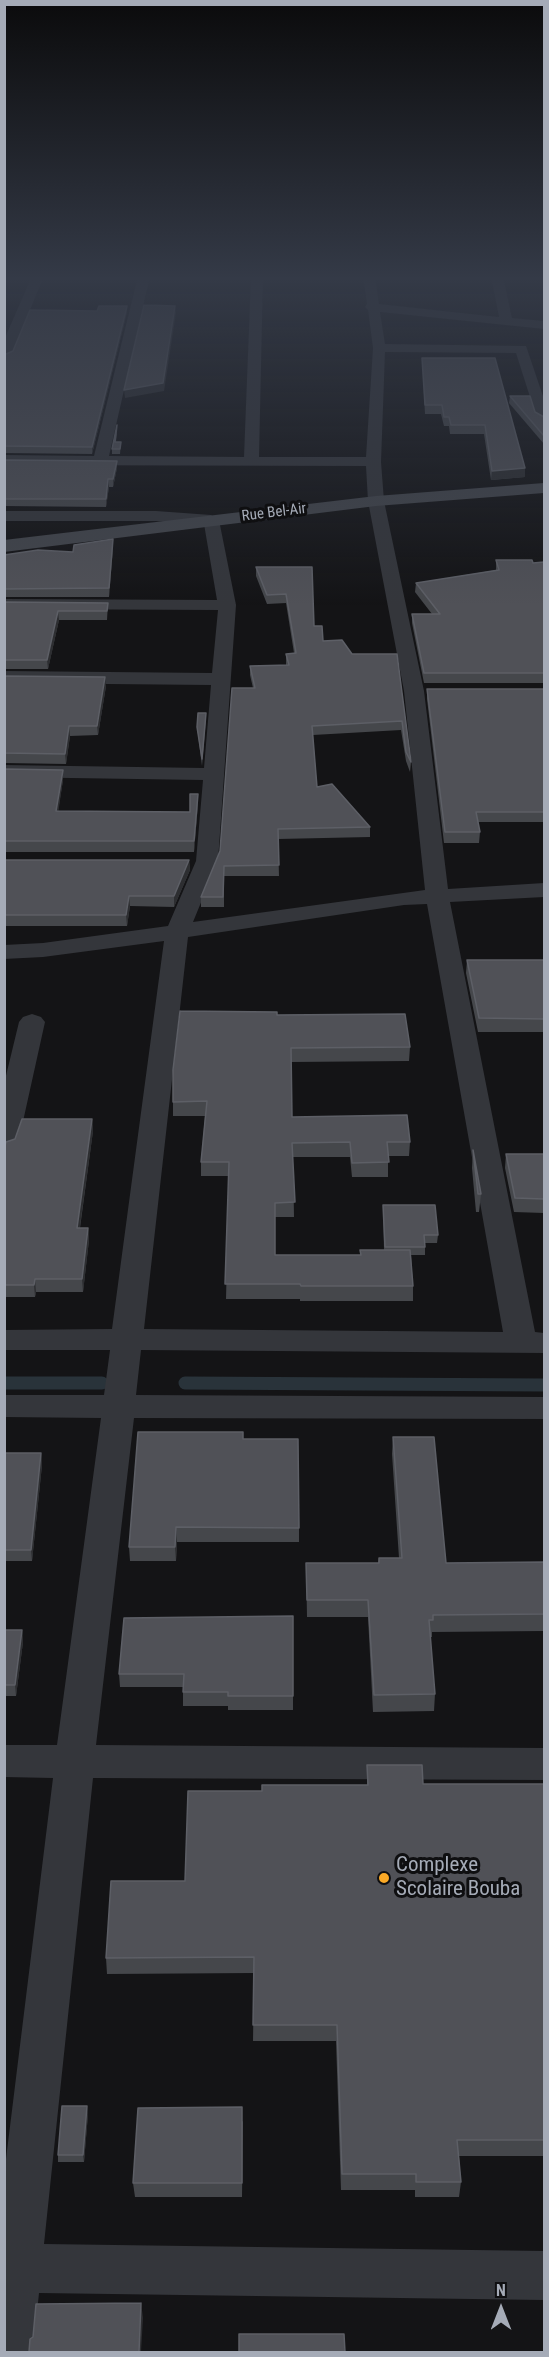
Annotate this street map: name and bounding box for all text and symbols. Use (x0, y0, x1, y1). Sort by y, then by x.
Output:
street label: Rue Bel-Air (241, 500, 307, 526)
place label: Complexe Scolaire Bouba (396, 1853, 520, 1903)
marker: Complexe Scolaire Bouba (377, 1871, 391, 1885)
north arrow (471, 2279, 531, 2339)
text: N (496, 2281, 506, 2300)

